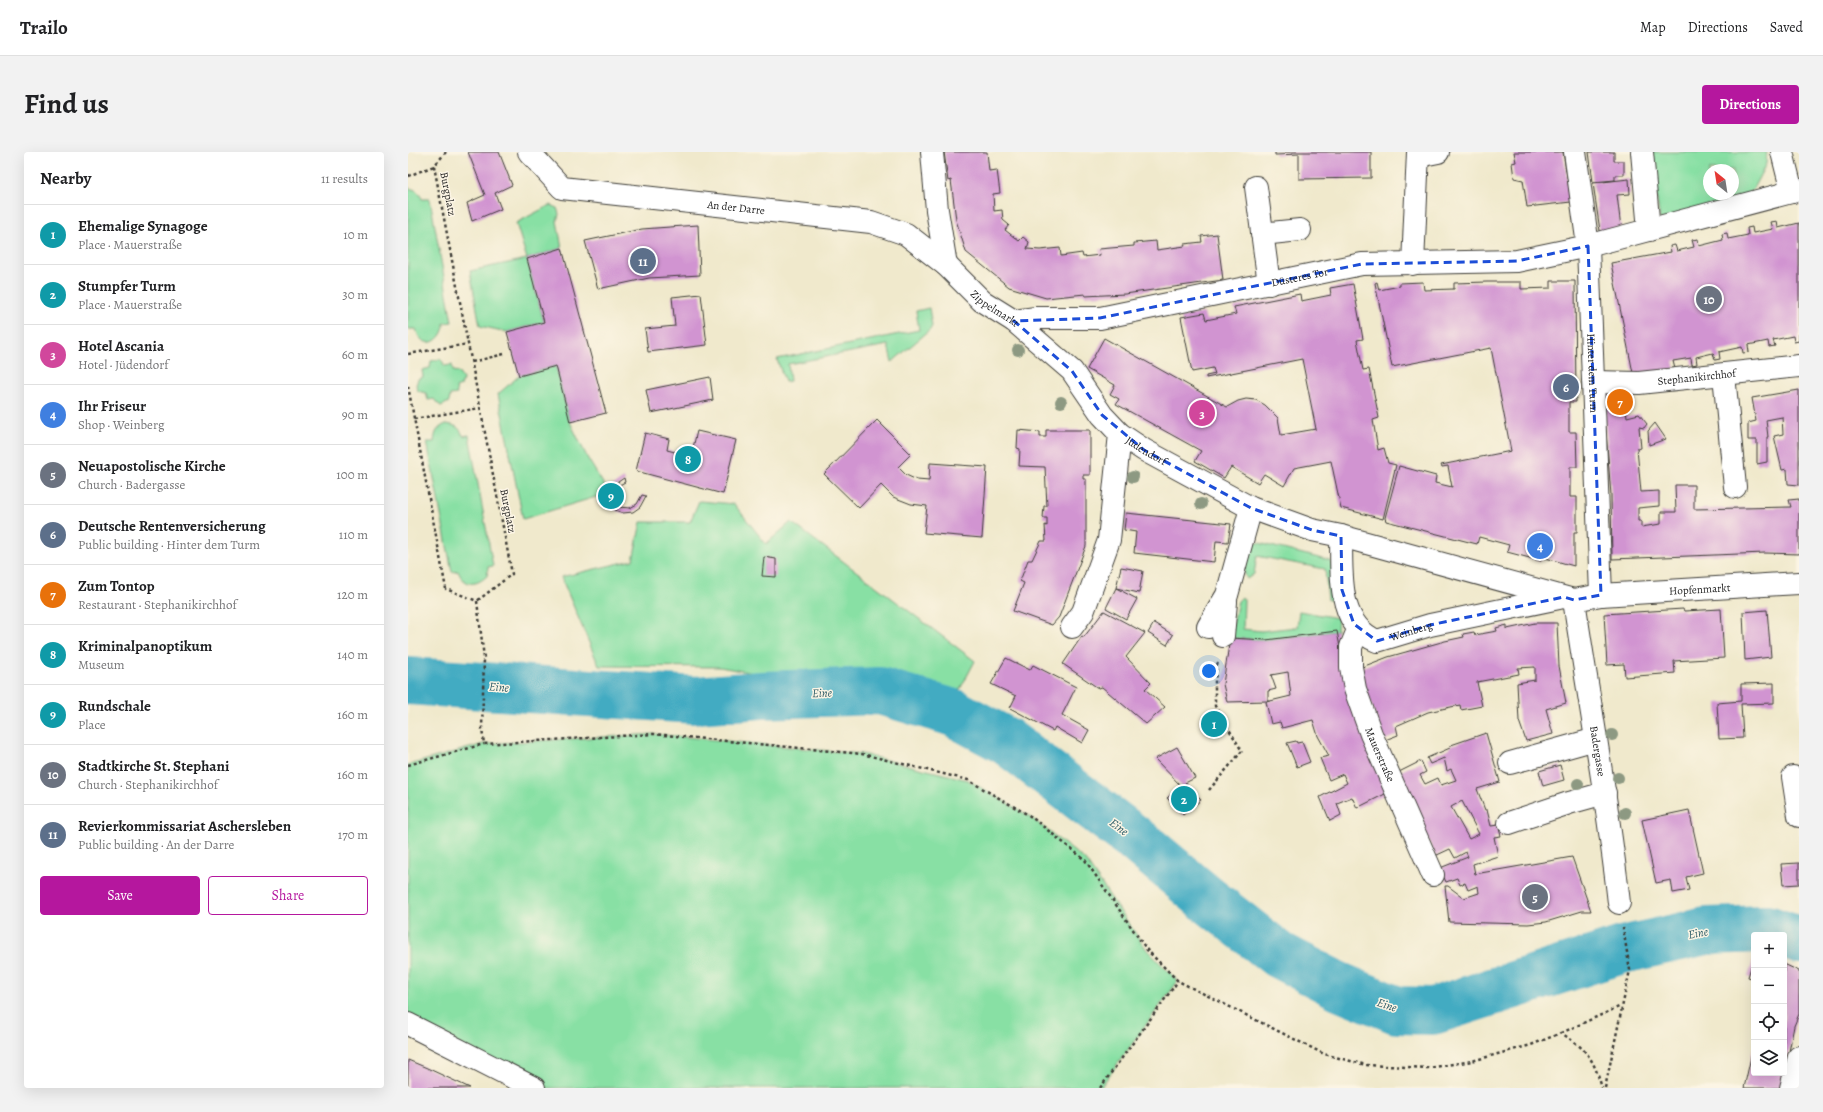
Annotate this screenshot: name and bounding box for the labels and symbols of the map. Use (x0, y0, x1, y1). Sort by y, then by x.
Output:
north arrow (1703, 164, 1739, 200)
street label: Burgplatz (436, 171, 460, 217)
street label: An der Darre (706, 196, 766, 218)
pin: 11 (630, 246, 656, 276)
street label: Düsteres Tor (1270, 264, 1329, 290)
pin: 10 (1696, 284, 1722, 314)
street label: Zippelmarkt (967, 286, 1023, 330)
street label: Hinter dem Turm (1584, 333, 1602, 413)
street label: Stephanikirchhof (1657, 365, 1738, 388)
pin: 6 (1553, 372, 1579, 402)
pin: 7 (1607, 387, 1633, 417)
pin: 3 (1189, 398, 1215, 428)
street label: Jüdendorf (1123, 432, 1171, 469)
pin: 8 (675, 444, 701, 474)
pin: 9 (598, 481, 624, 511)
street label: Burgplatz (496, 488, 520, 534)
pin: 4 (1527, 531, 1553, 561)
street label: Hopfenmarkt (1669, 580, 1731, 598)
street label: Weinberg (1387, 617, 1435, 645)
your location (1199, 661, 1219, 681)
water label: Eine (489, 678, 510, 696)
water label: Eine (812, 685, 833, 701)
pin: 1 (1201, 709, 1227, 739)
street label: Mauerstraße (1362, 725, 1399, 784)
street label: Badergasse (1587, 725, 1609, 778)
pin: 2 (1171, 784, 1197, 814)
water label: Eine (1106, 815, 1132, 840)
pin: 5 (1522, 882, 1548, 912)
water label: Eine (1687, 923, 1710, 943)
water label: Eine (1375, 994, 1400, 1016)

